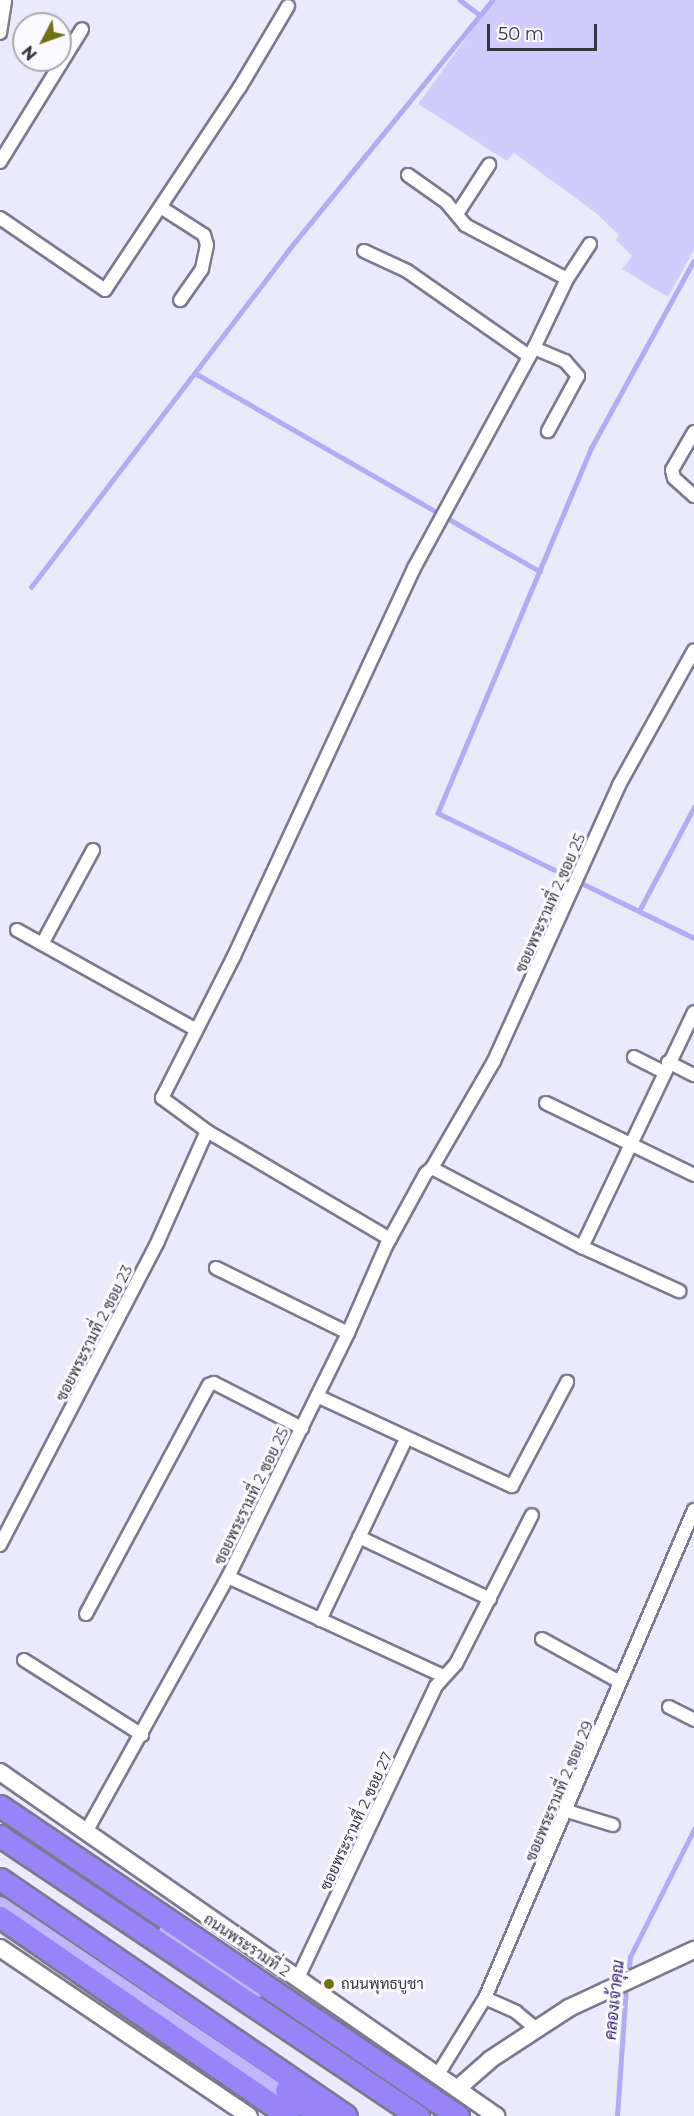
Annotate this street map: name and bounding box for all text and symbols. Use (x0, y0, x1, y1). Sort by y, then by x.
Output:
north arrow (12, 12, 72, 72)
scale bar (490, 12, 600, 50)
text: 50 m (498, 23, 544, 45)
text: N (18, 42, 41, 64)
street label: ซอยพระรามที่ 2 ซอย 25 (511, 831, 589, 975)
street label: ซอยพระรามที่ 2 ซอย 23 (52, 1262, 136, 1404)
street label: ซอยพระรามที่ 2 ซอย 25 (210, 1425, 292, 1567)
street label: ซอยพระรามที่ 2 ซอย 29 (521, 1718, 597, 1864)
street label: ซอยพระรามที่ 2 ซอย 27 (316, 1749, 396, 1893)
street label: ถนนพระรามที่ 2 (201, 1910, 293, 1980)
water label: คลองเจ้าคุณ (601, 1959, 629, 2041)
place label: ถนนพุทธบูชา (341, 1975, 424, 1993)
marker: ถนนพุทธบูชา (322, 1977, 336, 1991)

